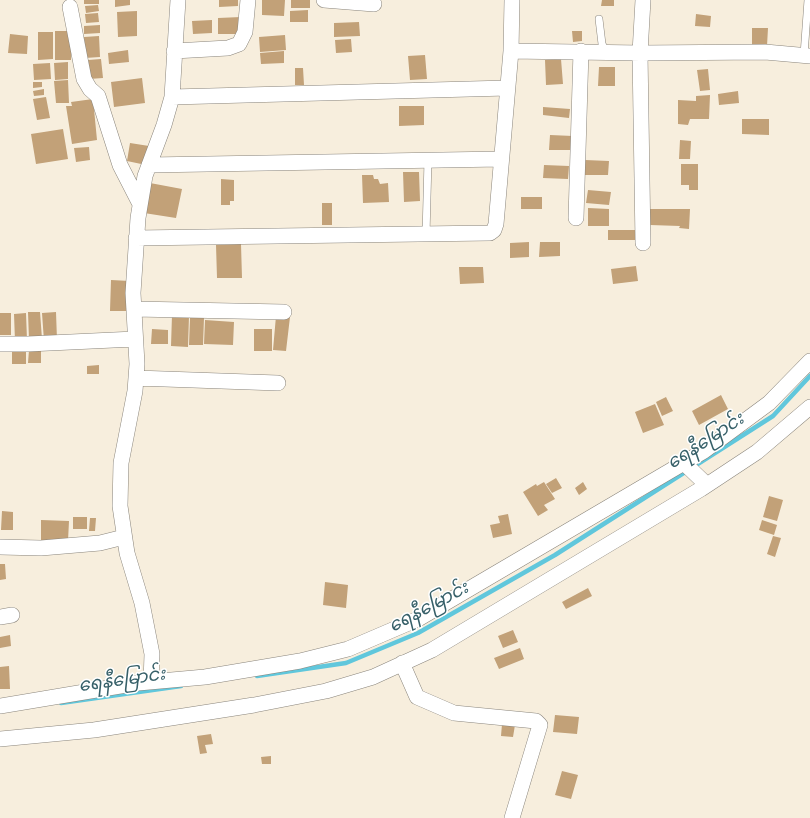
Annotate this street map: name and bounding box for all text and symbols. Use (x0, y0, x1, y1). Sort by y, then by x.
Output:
water label: ရေနီမြောင်း (664, 409, 748, 475)
water label: ရေနီမြောင်း (385, 578, 473, 638)
water label: ရေနီမြောင်း (77, 664, 167, 698)

